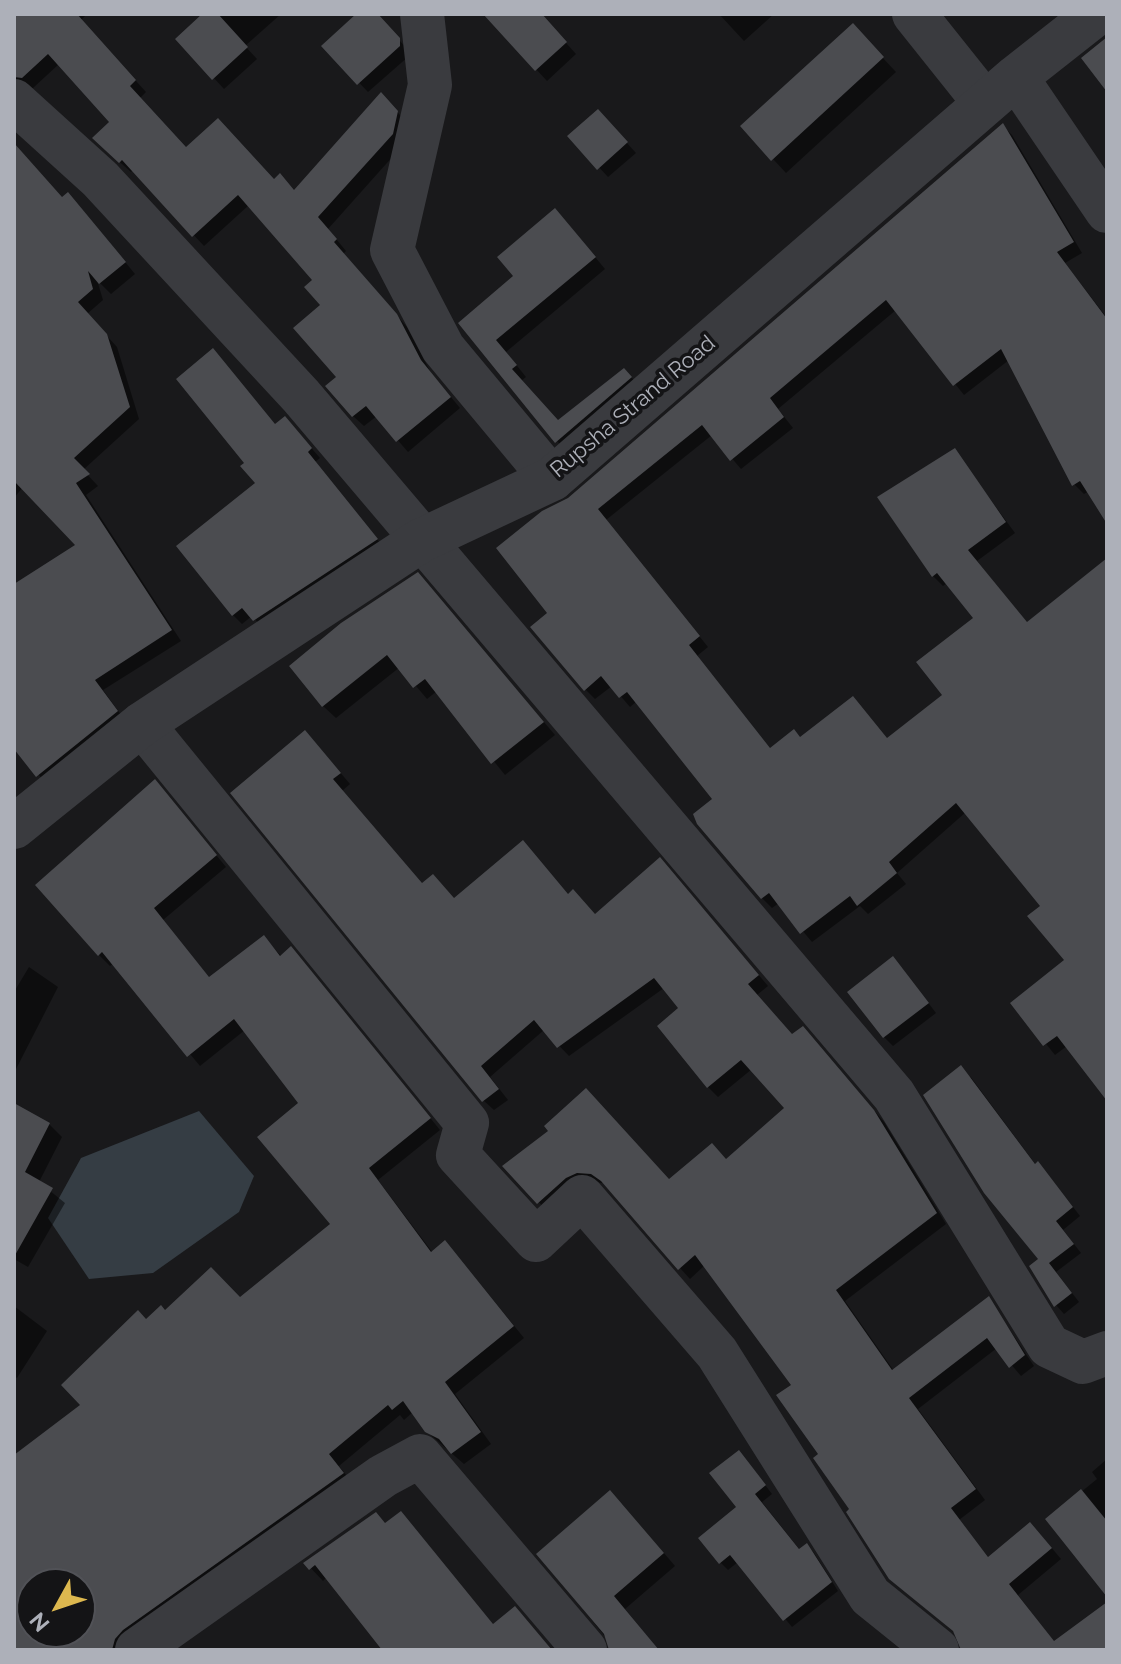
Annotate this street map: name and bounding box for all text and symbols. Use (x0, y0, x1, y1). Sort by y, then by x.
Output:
street label: Rupsha Strand Road (545, 330, 721, 484)
north arrow (16, 1568, 96, 1648)
text: N (24, 1607, 55, 1637)

